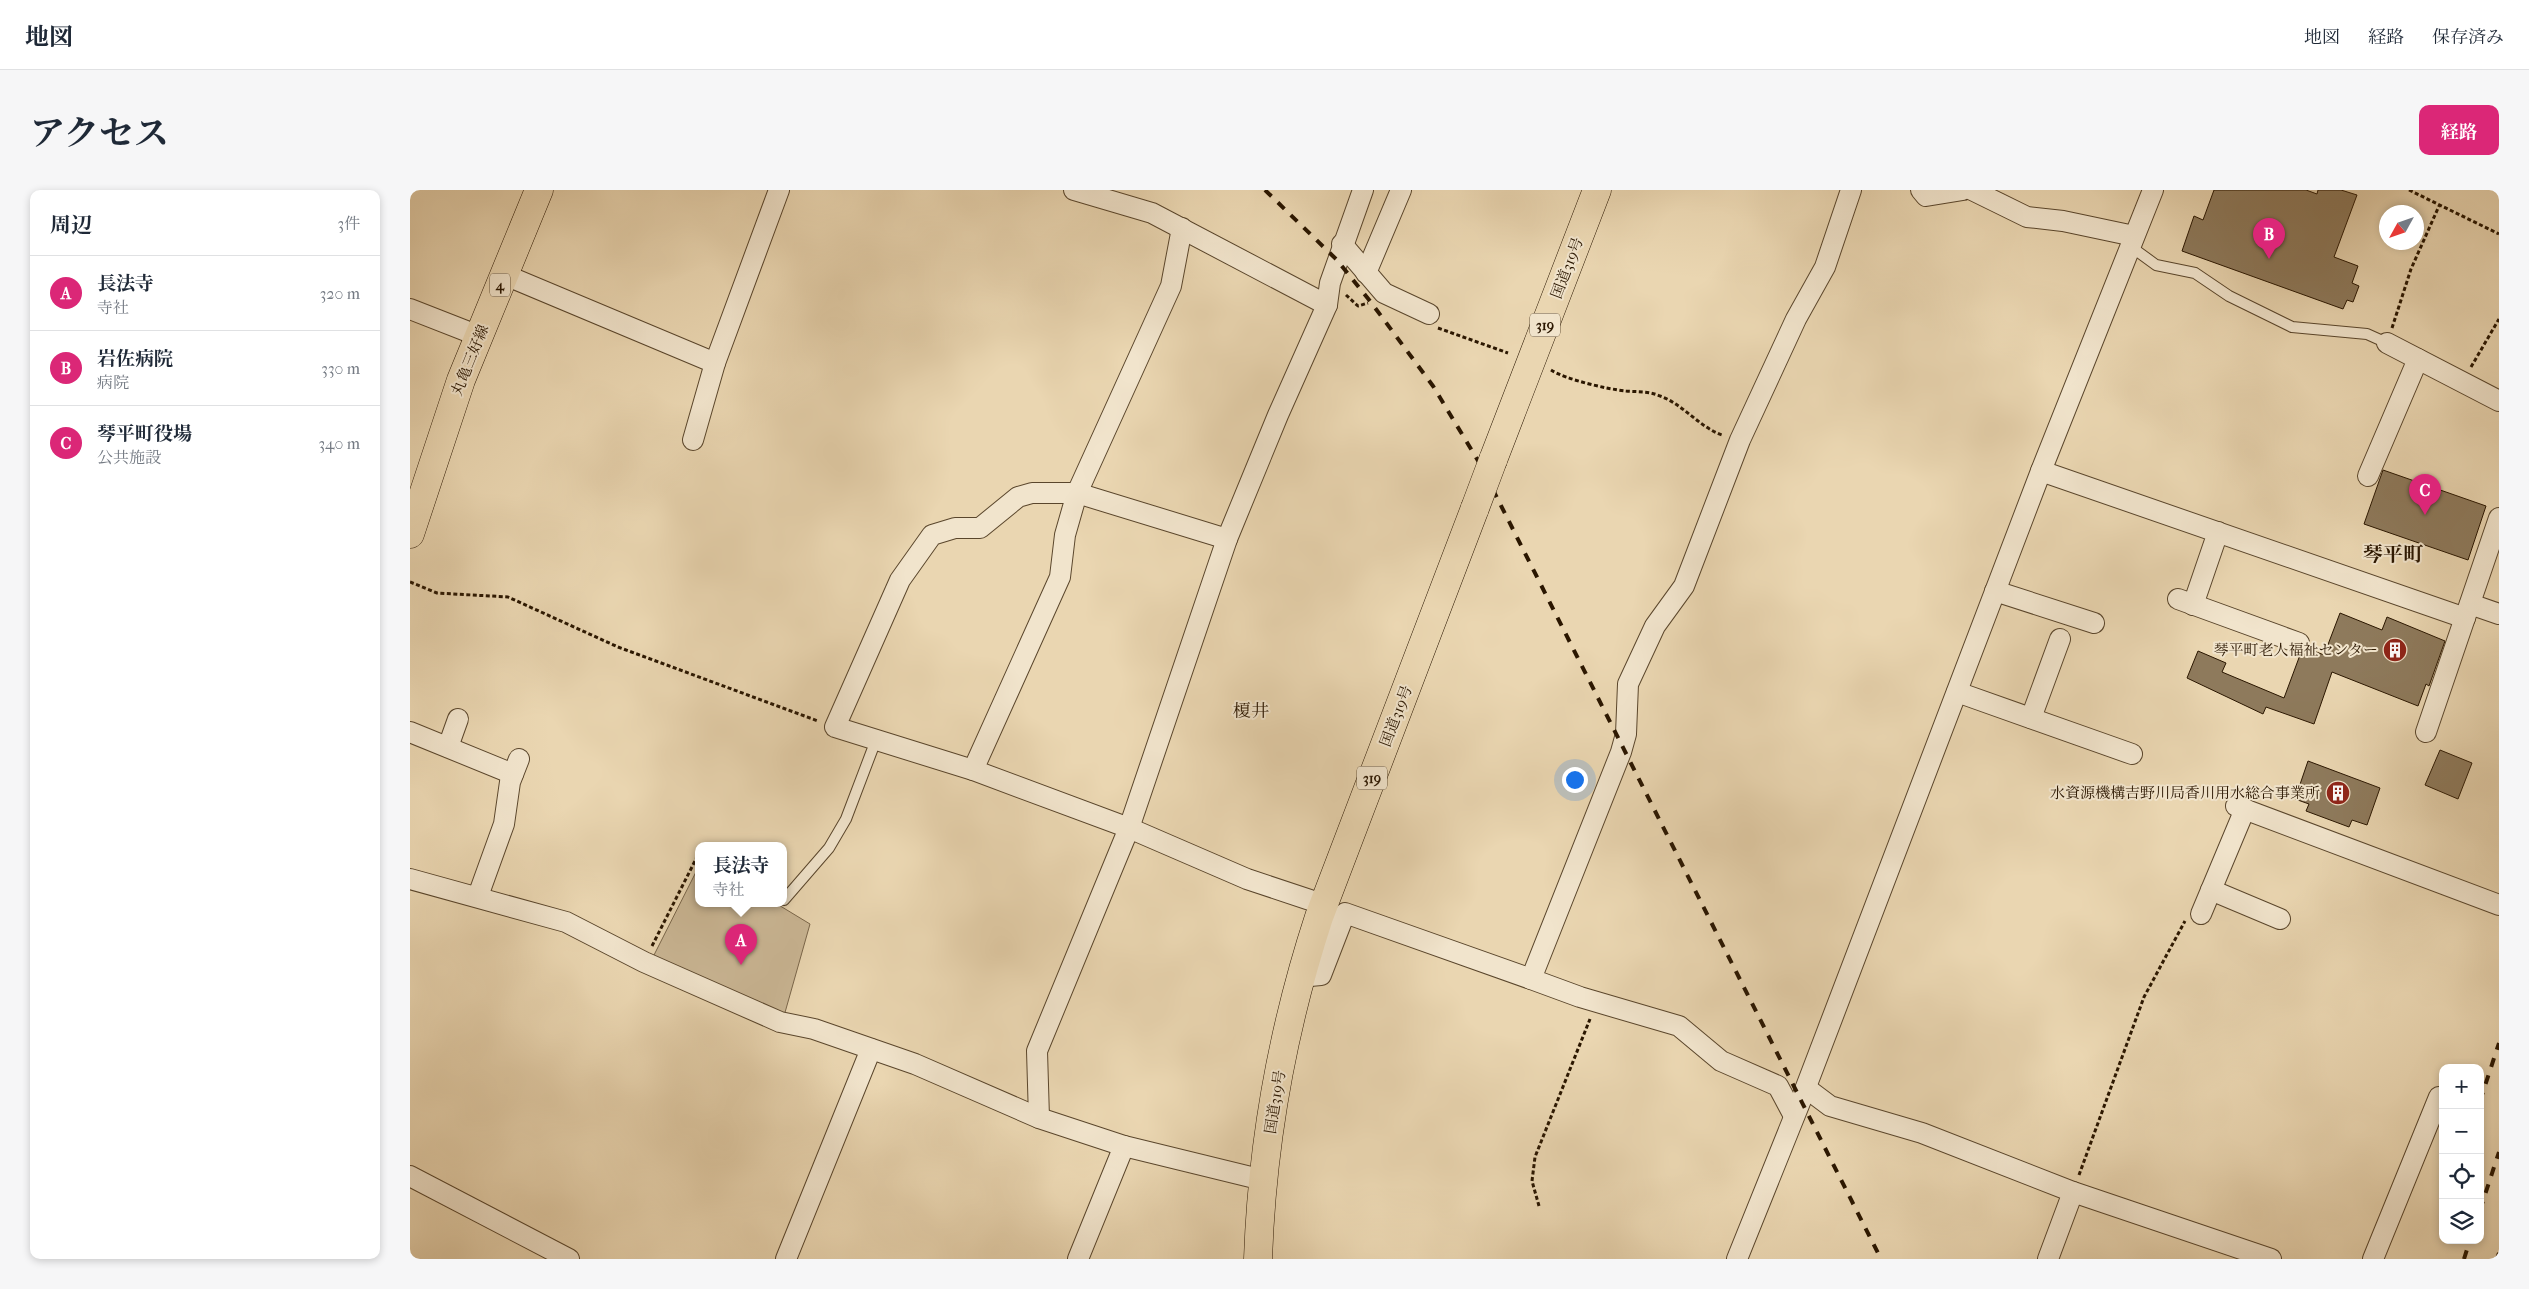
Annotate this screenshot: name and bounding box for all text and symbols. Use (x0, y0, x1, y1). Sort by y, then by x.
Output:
text: 地図 (25, 23, 73, 51)
text: 地図 (2304, 27, 2340, 48)
text: 経路 (2368, 27, 2404, 48)
text: 保存済み (2432, 27, 2504, 48)
button: 経路 (2419, 105, 2499, 155)
text: アクセス (30, 113, 169, 154)
north arrow (2379, 205, 2424, 250)
text: 周辺 (50, 213, 92, 237)
text: 3件 (337, 214, 360, 233)
pin: B (2253, 218, 2285, 259)
street label: 国道319号 (1547, 235, 1587, 301)
text: 長法寺 (97, 273, 154, 295)
road number: 4 (490, 274, 510, 296)
text: A (61, 284, 71, 303)
text: 320 m (320, 284, 360, 303)
text: 寺社 (97, 298, 129, 317)
road number: 319 (1530, 314, 1560, 336)
street label: 丸亀三好線 (448, 322, 492, 398)
text: 岩佐病院 (97, 348, 173, 370)
text: B (61, 359, 71, 378)
text: 330 m (321, 359, 360, 378)
text: 病院 (97, 373, 129, 392)
text: 琴平町役場 (97, 423, 192, 445)
text: C (61, 434, 71, 453)
text: 340 m (318, 434, 360, 453)
text: 公共施設 (97, 448, 161, 467)
pin: C (2409, 474, 2441, 515)
district label: 琴平町 (2363, 543, 2424, 566)
building icon: 琴平町老人福祉センター (2382, 637, 2408, 663)
place label: 琴平町老人福祉センター (2214, 641, 2378, 659)
street label: 国道319号 (1376, 683, 1416, 749)
district label: 榎井 (1233, 701, 1269, 722)
road number: 319 (1357, 766, 1387, 790)
your location (1562, 767, 1588, 793)
building icon: 水資源機構吉野川局香川用水総合事業所 (2325, 780, 2351, 806)
place label: 水資源機構吉野川局香川用水総合事業所 (2050, 784, 2320, 802)
popup (695, 842, 787, 907)
text: 長法寺 (712, 855, 770, 877)
text: 寺社 (712, 880, 745, 899)
pin: A (725, 924, 757, 965)
map controls (2439, 1064, 2484, 1244)
button: + (2439, 1064, 2484, 1109)
street label: 国道319号 (1261, 1069, 1289, 1135)
button: − (2439, 1109, 2484, 1154)
button: locate (2439, 1154, 2484, 1199)
button: layers (2439, 1199, 2484, 1244)

